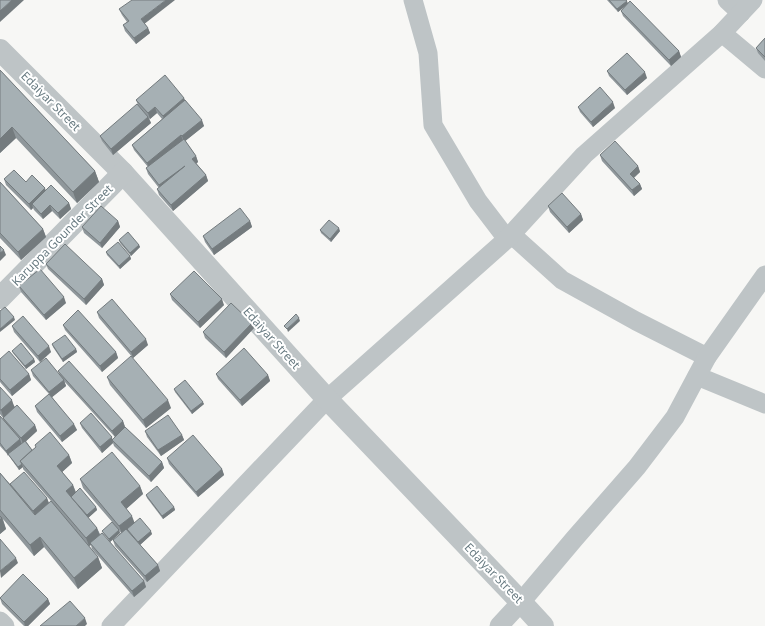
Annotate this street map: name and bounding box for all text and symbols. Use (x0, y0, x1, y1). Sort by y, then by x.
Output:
street label: Edaiyar Street (17, 67, 85, 135)
street label: Karuppa Gounder Street (8, 181, 116, 289)
street label: Edaiyar Street (240, 303, 304, 373)
street label: Edaiyar Street (461, 539, 527, 607)

